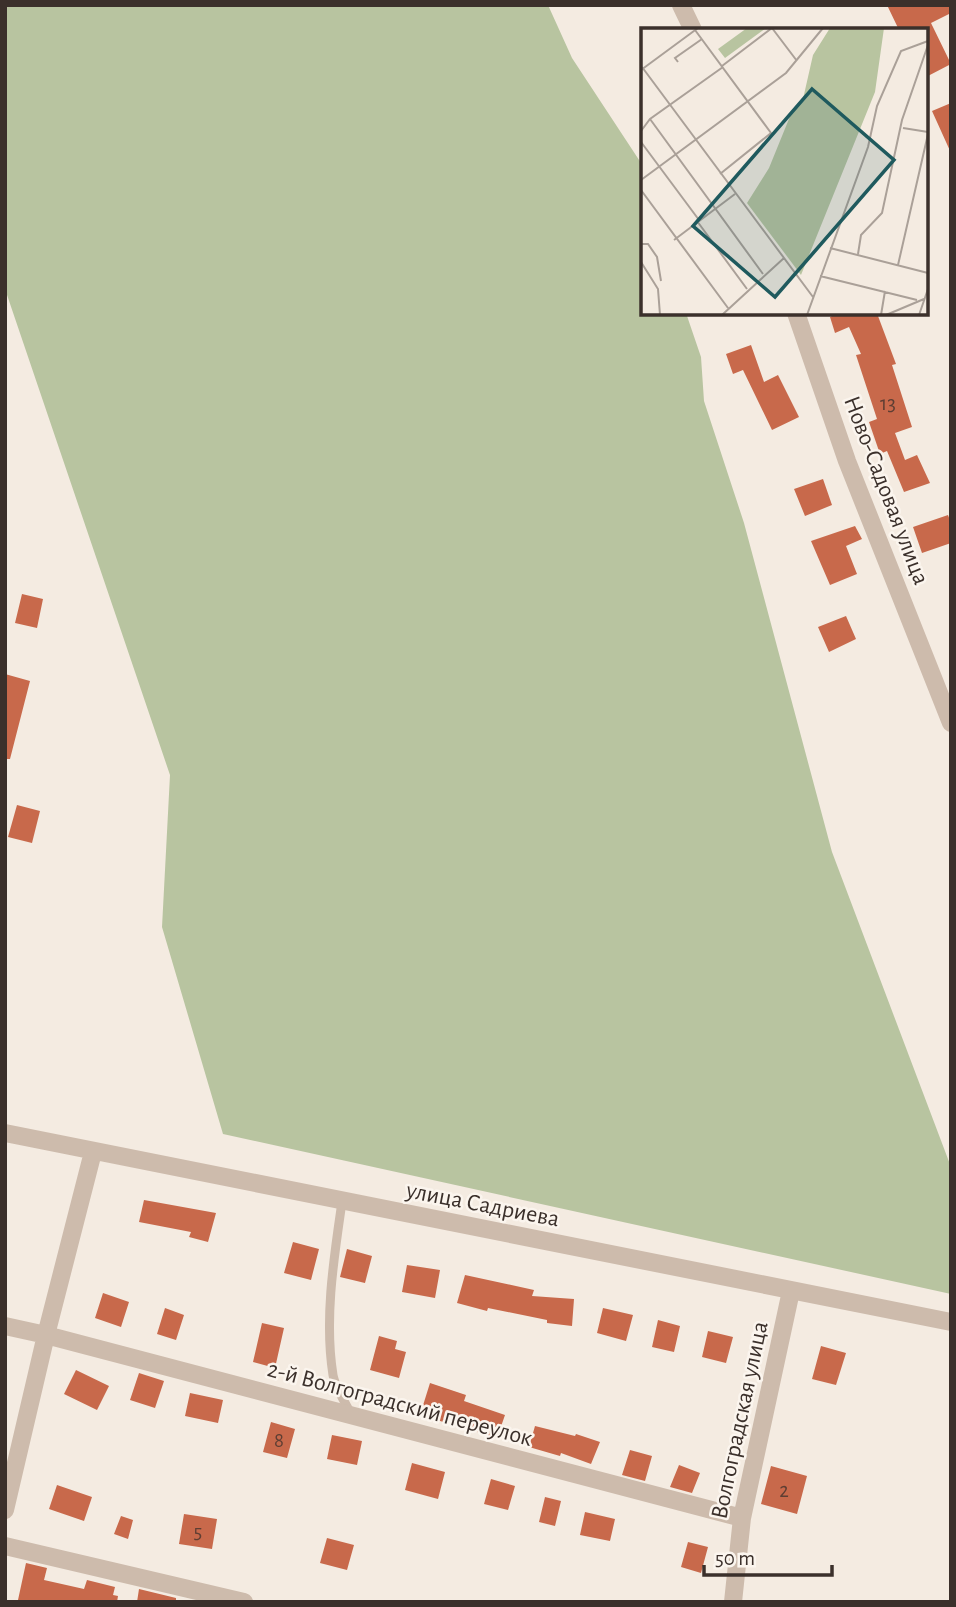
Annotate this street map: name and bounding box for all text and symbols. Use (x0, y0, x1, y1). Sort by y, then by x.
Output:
inset map (641, 28, 928, 315)
street label: Ново-Садовая улица (839, 393, 933, 588)
house number: 13 (880, 393, 896, 414)
street label: улица Садриева (403, 1178, 561, 1232)
street label: Волгоградская улица (707, 1319, 773, 1521)
street label: 2-й Волгоградский переулок (265, 1357, 535, 1451)
house number: 8 (274, 1430, 284, 1451)
house number: 2 (779, 1480, 789, 1501)
house number: 5 (194, 1521, 202, 1542)
scale bar (704, 1534, 832, 1578)
text: 50 m (715, 1548, 755, 1569)

